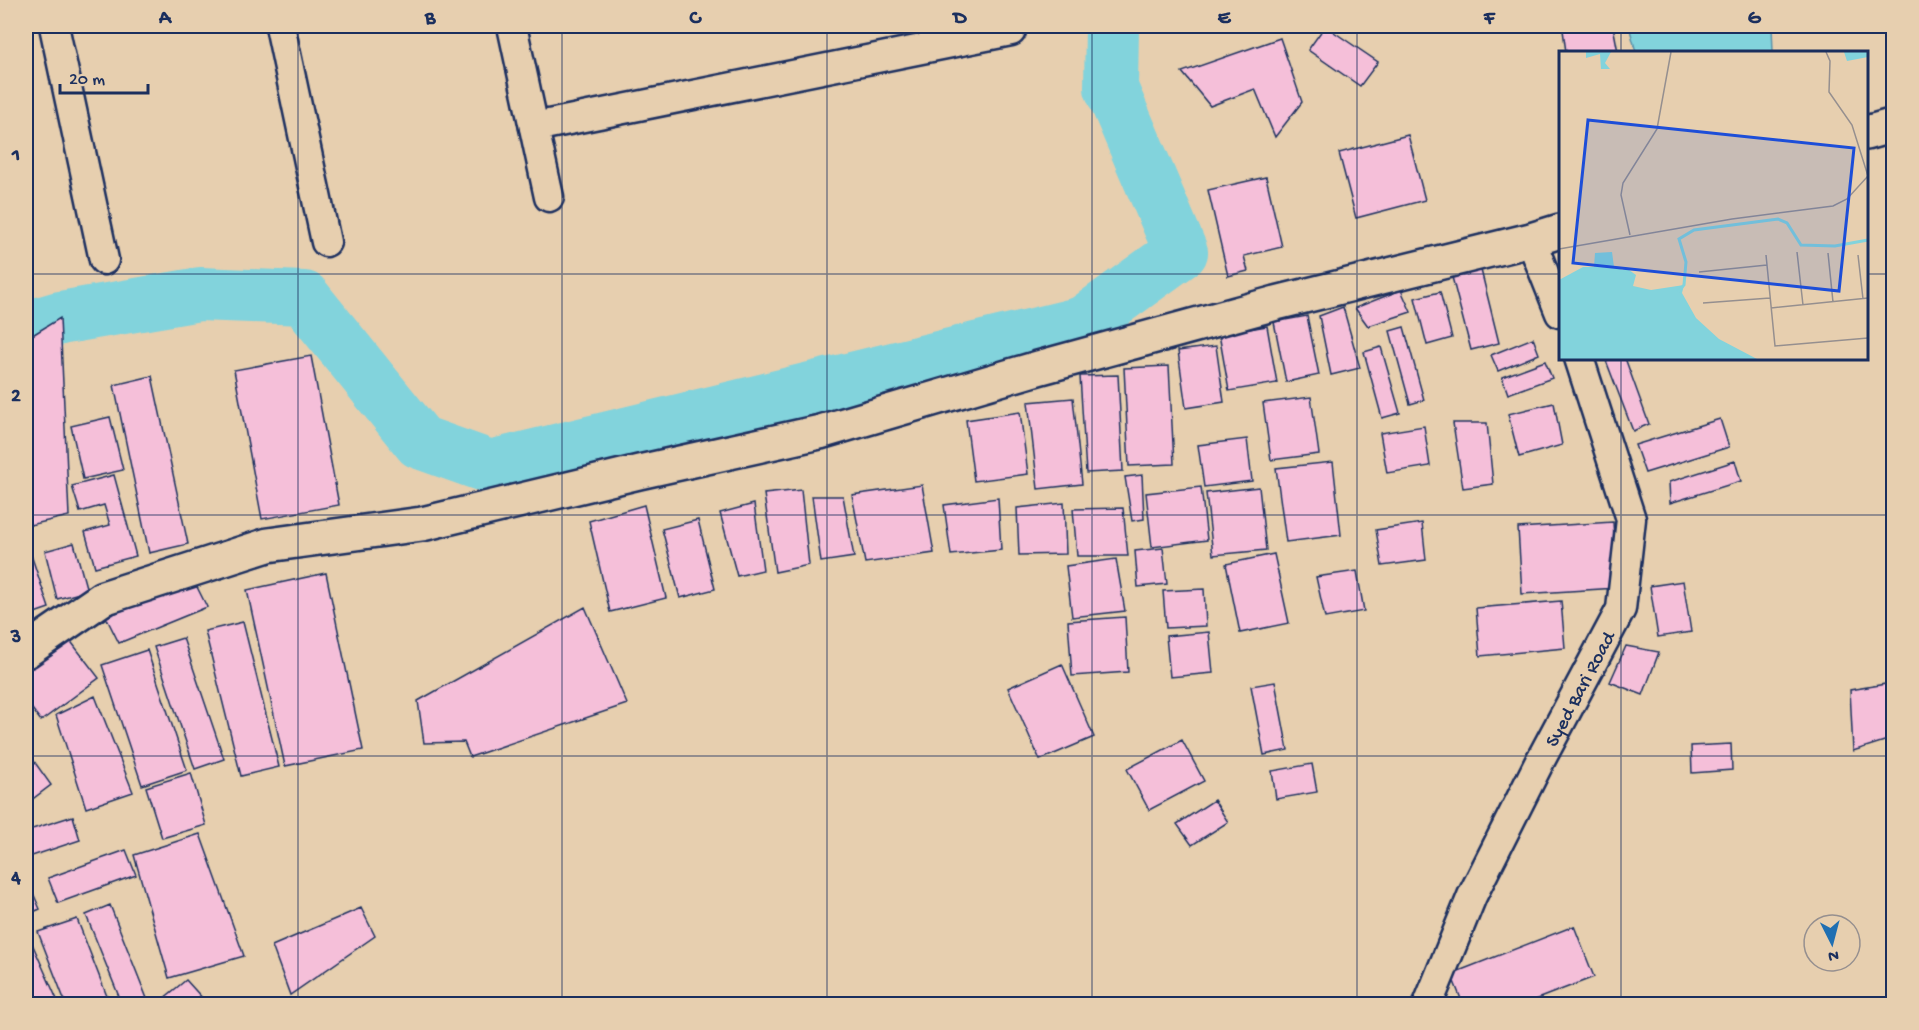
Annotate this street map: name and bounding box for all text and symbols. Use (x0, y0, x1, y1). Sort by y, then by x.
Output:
text: A (158, 8, 173, 31)
text: B (424, 8, 436, 31)
text: C (689, 8, 703, 31)
text: D (951, 8, 967, 31)
text: E (1218, 8, 1232, 31)
text: F (1483, 8, 1496, 31)
text: G (1748, 8, 1762, 31)
inset map (1559, 51, 1868, 360)
scale bar (60, 57, 148, 95)
text: 20 m (69, 70, 105, 91)
text: 1 (11, 145, 20, 168)
text: 2 (11, 386, 21, 409)
text: 3 (10, 627, 21, 650)
street label: Syed Bari Road (1542, 627, 1623, 752)
text: 4 (10, 868, 21, 891)
north arrow (1802, 913, 1862, 973)
text: N (1826, 944, 1839, 964)

